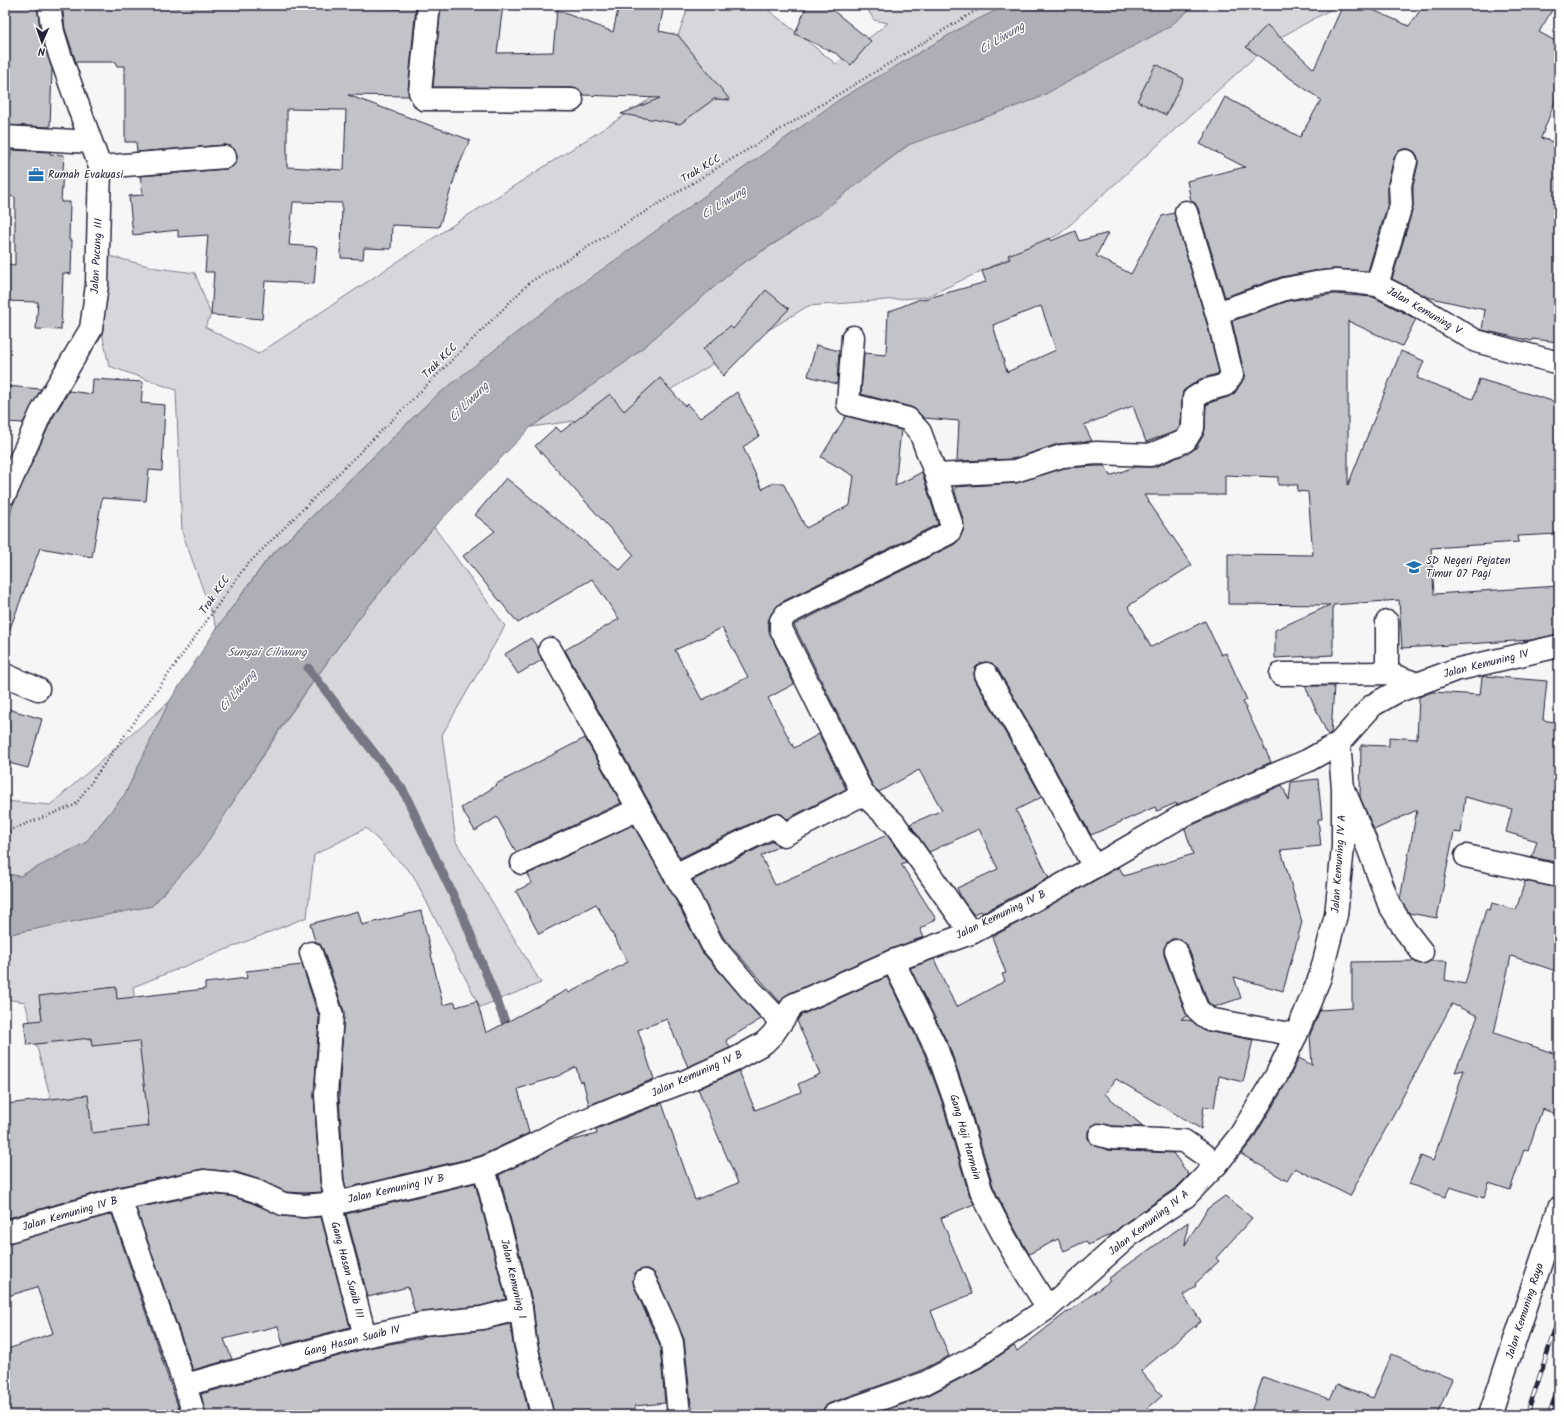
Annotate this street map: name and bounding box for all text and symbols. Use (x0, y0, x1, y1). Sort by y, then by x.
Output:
water label: Ci Liwung (976, 16, 1030, 59)
north arrow (22, 22, 62, 62)
text: N (38, 42, 45, 60)
street label: Trak KCC (678, 150, 725, 188)
office icon: Rumah Evakuasi (27, 166, 45, 184)
place label: Rumah Evakuasi (48, 166, 123, 184)
water label: Ci Liwung (698, 181, 751, 224)
street label: Jalan Pucung III (86, 218, 108, 294)
street label: Jalan Kemuning V (1383, 282, 1466, 340)
street label: Trak KCC (418, 339, 462, 383)
water label: Ci Liwung (445, 377, 494, 426)
place label: SD Negeri Pejaten Timur 07 Pagi (1426, 552, 1511, 583)
school or university icon: SD Negeri Pejaten Timur 07 Pagi (1405, 558, 1423, 576)
street label: Trak KCC (195, 572, 235, 618)
water label: Sungai Ciliwung (227, 643, 308, 662)
street label: Jalan Kemuning IV (1442, 644, 1532, 683)
water label: Ci Liwung (214, 665, 262, 716)
street label: Jalan Kemuning IV A (1327, 814, 1351, 914)
street label: Jalan Kemuning IV B (953, 885, 1049, 945)
street label: Jalan Kemuning IV B (648, 1046, 746, 1102)
street label: Gang Haji Harmain (944, 1092, 986, 1182)
street label: Jalan Kemuning IV B (346, 1169, 446, 1209)
street label: Jalan Kemuning IV A (1105, 1185, 1194, 1260)
street label: Jalan Kemuning IV B (20, 1192, 120, 1236)
street label: Gang Hasan Suaib III (325, 1220, 369, 1320)
street label: Jalan Kemuning I (495, 1237, 531, 1321)
street label: Jalan Kemuning Raya (1501, 1261, 1549, 1361)
street label: Gang Hasan Suaib IV (302, 1320, 403, 1362)

